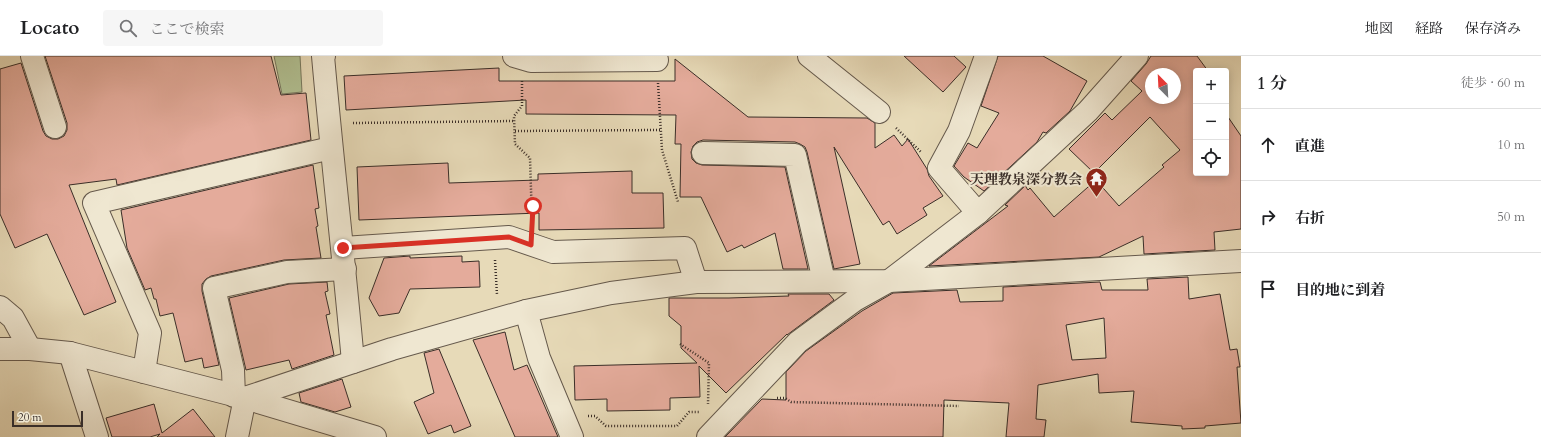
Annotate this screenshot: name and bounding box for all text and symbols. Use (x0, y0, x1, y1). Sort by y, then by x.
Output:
search box (103, 10, 383, 46)
text: Locato (20, 15, 79, 41)
icon: search (117, 17, 139, 39)
text: ここで検索 (149, 19, 224, 39)
text: 地図 (1365, 19, 1393, 38)
text: 経路 (1415, 19, 1443, 38)
text: 保存済み (1465, 19, 1521, 38)
north arrow (1145, 68, 1181, 104)
map controls (1193, 68, 1229, 176)
button: + (1193, 68, 1229, 104)
text: 1 分 (1257, 72, 1287, 95)
text: 徒歩 · 60 m (1461, 74, 1525, 92)
button: − (1193, 104, 1229, 140)
icon: ahead (1257, 134, 1279, 156)
text: 直進 (1295, 136, 1325, 156)
text: 10 m (1497, 136, 1525, 154)
button: locate (1193, 140, 1229, 176)
temple icon: 天理教泉深分教会 (1084, 166, 1110, 199)
place label: 天理教泉深分教会 (970, 170, 1082, 189)
route start (524, 197, 542, 215)
icon: right (1257, 206, 1279, 228)
text: 右折 (1295, 208, 1325, 228)
text: 50 m (1497, 208, 1525, 226)
route end (334, 239, 352, 257)
icon: arrive (1257, 278, 1279, 300)
text: 目的地に到着 (1295, 280, 1385, 300)
scale bar (12, 409, 83, 428)
text: 20 m (18, 410, 42, 425)

